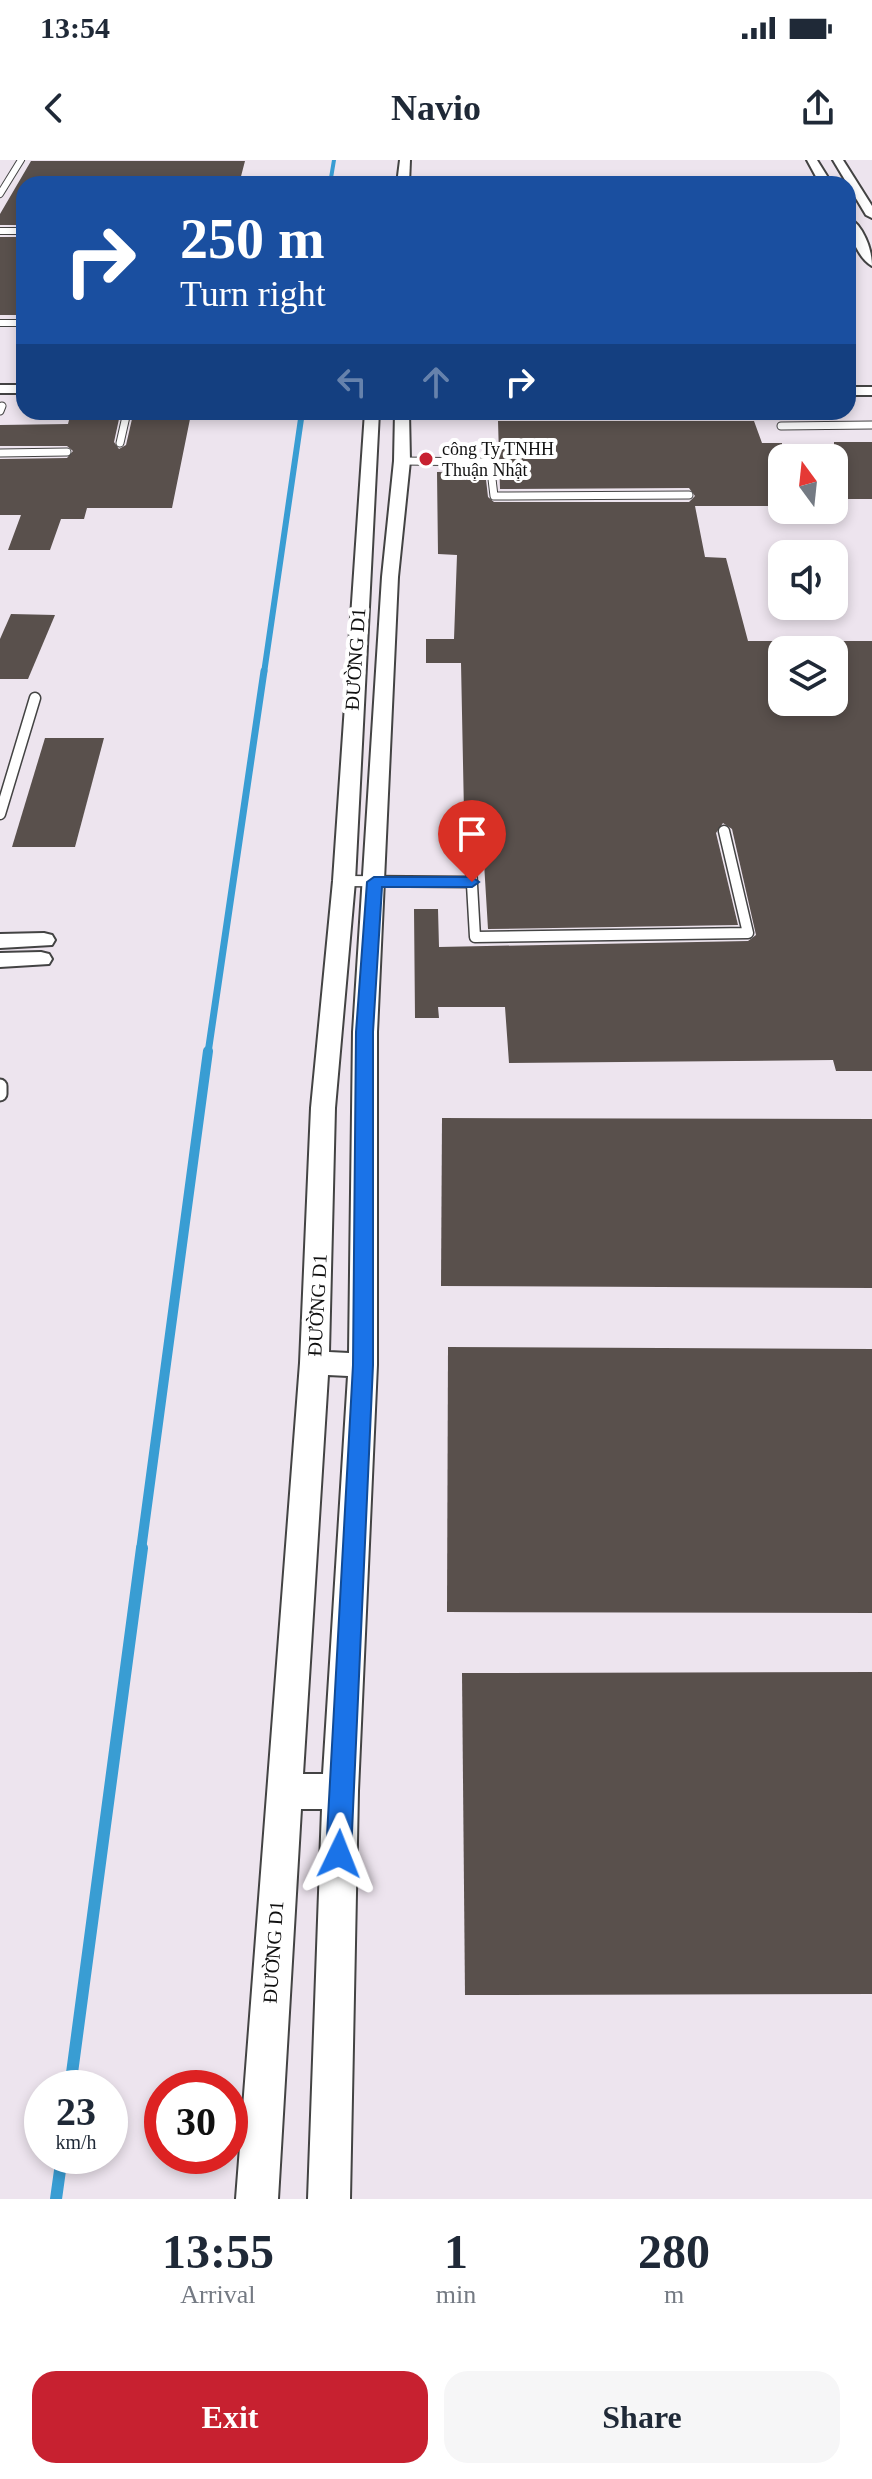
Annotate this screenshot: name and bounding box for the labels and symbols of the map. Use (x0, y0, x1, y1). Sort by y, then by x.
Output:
place label: công Ty TNHH Thuận Nhật (442, 439, 554, 480)
north arrow (768, 444, 848, 524)
marker: công Ty TNHH Thuận Nhật (417, 450, 435, 468)
street label: ĐƯỜNG D1 (339, 607, 370, 711)
pin (438, 800, 506, 882)
street label: ĐƯỜNG D1 (302, 1253, 331, 1357)
position arrow (297, 1812, 381, 1896)
street label: ĐƯỜNG D1 (257, 1900, 288, 2004)
speed limit sign: 30 (144, 2070, 248, 2174)

